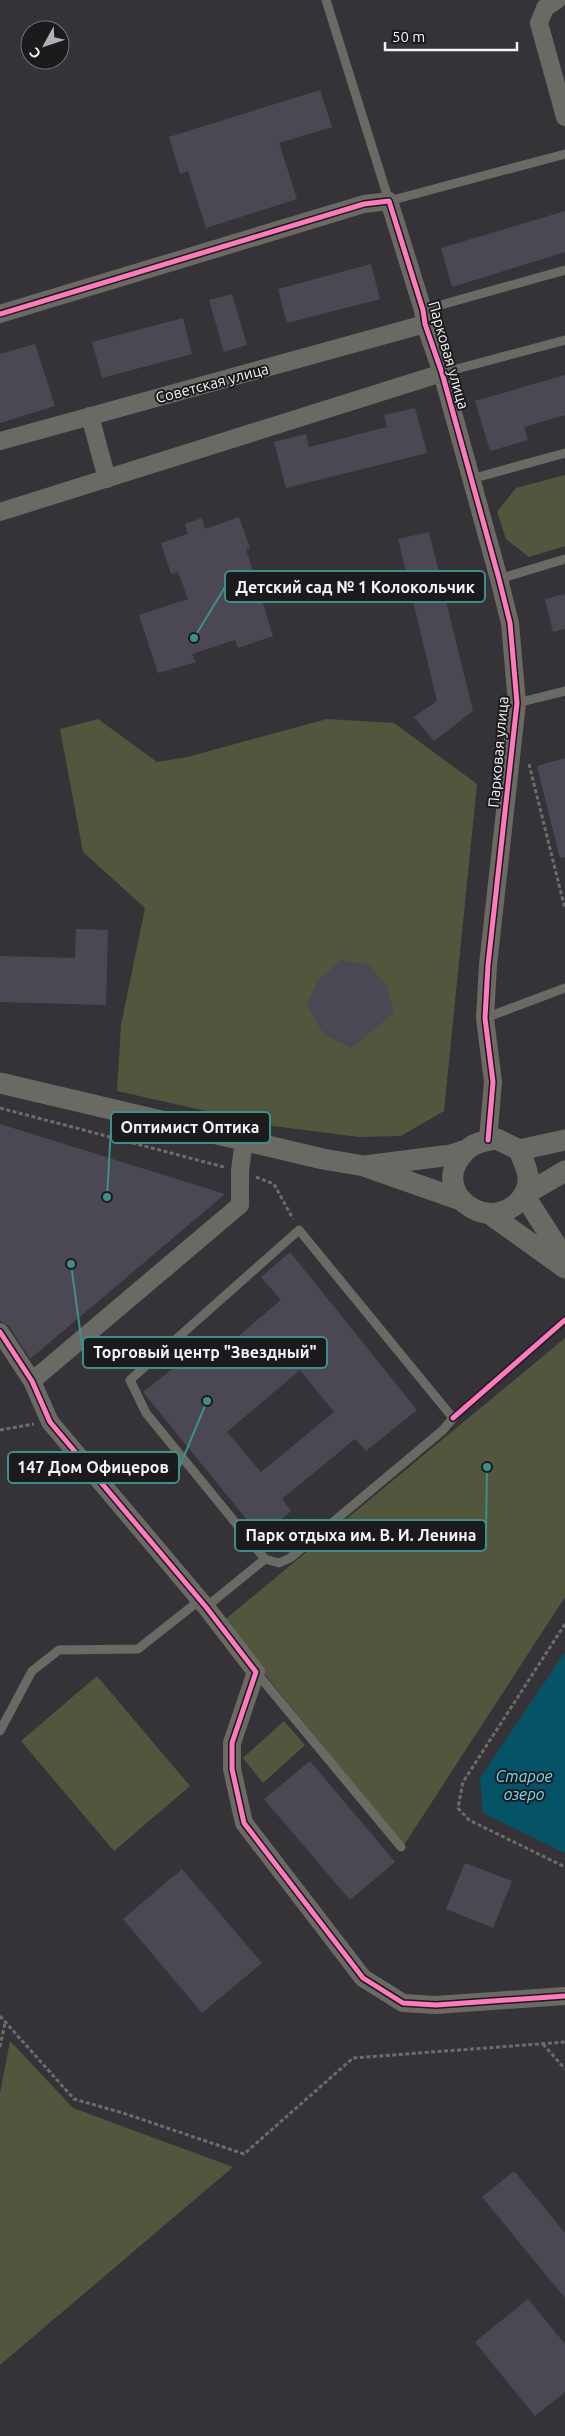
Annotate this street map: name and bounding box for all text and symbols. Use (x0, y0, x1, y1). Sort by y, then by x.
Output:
north arrow (20, 20, 70, 70)
scale bar (385, 20, 518, 52)
text: 50 m (392, 28, 425, 45)
text: С (26, 45, 44, 62)
street label: Парковая улица (425, 299, 473, 411)
street label: Советская улица (154, 360, 270, 406)
callout: Детский сад № 1 Колокольчик (225, 571, 485, 602)
text: Детский сад № 1 Колокольчик (235, 578, 475, 596)
street label: Парковая улица (485, 696, 511, 808)
callout: Оптимист Оптика (111, 1112, 270, 1143)
text: Оптимист Оптика (120, 1118, 260, 1136)
callout: Торговый центр "Звездный" (83, 1337, 327, 1368)
text: Торговый центр "Звездный" (93, 1343, 317, 1361)
callout: 147 Дом Офицеров (8, 1452, 179, 1483)
text: 147 Дом Офицеров (17, 1458, 169, 1476)
callout: Парк отдыха им. В. И. Ленина (235, 1520, 486, 1551)
text: Парк отдыха им. В. И. Ленина (246, 1526, 476, 1544)
water label: Старое озеро (495, 1767, 553, 1803)

